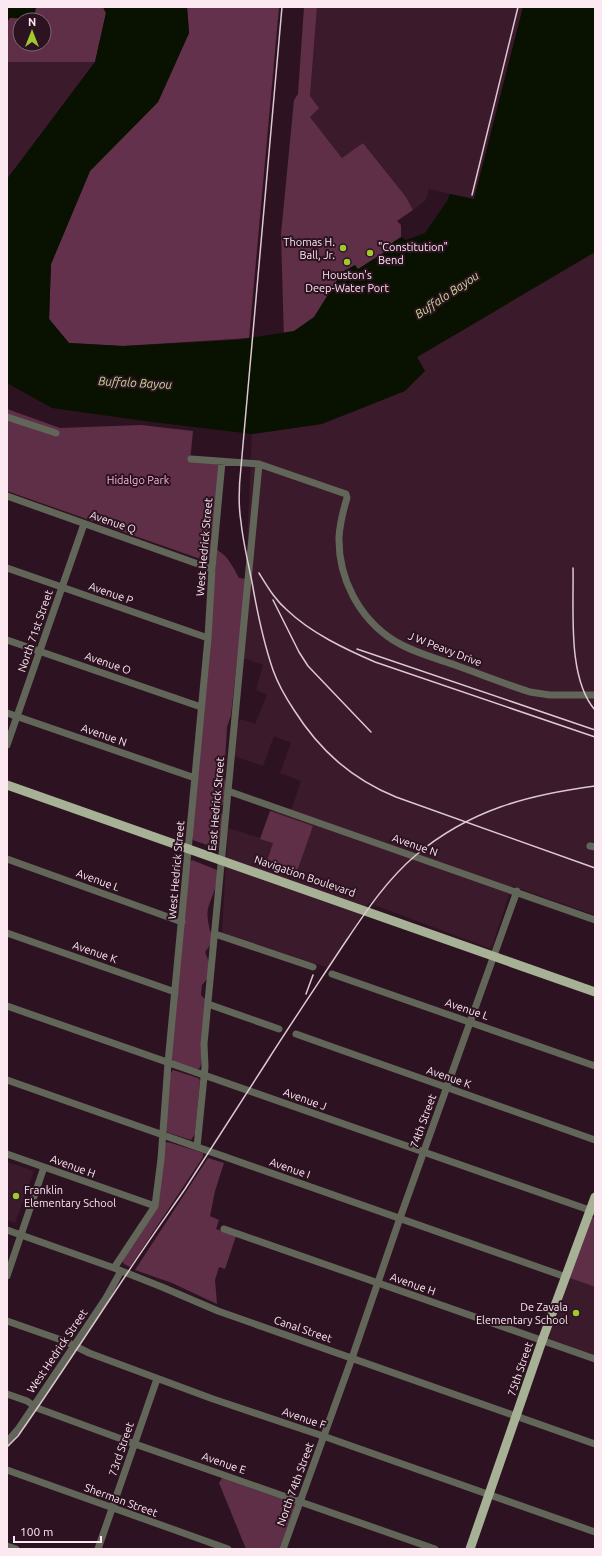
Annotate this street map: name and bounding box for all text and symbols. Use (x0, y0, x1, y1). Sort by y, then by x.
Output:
north arrow (12, 12, 52, 52)
text: N (28, 16, 36, 28)
place label: Thomas H. Ball, Jr. (283, 236, 335, 261)
place label: "Constitution" Bend (378, 241, 448, 266)
marker: Thomas H. Ball, Jr. (338, 243, 348, 253)
marker: "Constitution" Bend (365, 248, 375, 258)
marker: Houston's Deep-Water Port (342, 257, 352, 267)
water label: Buffalo Bayou (412, 268, 482, 321)
place label: Houston's Deep-Water Port (305, 269, 389, 294)
water label: Buffalo Bayou (98, 374, 173, 392)
park label: Hidalgo Park (107, 474, 170, 486)
street label: West Hedrick Street (194, 497, 214, 597)
street label: Avenue Q (88, 508, 138, 536)
street label: Avenue P (87, 580, 135, 606)
street label: North 71st Street (15, 588, 55, 674)
street label: J W Peavy Drive (406, 629, 484, 669)
street label: Avenue O (83, 649, 133, 677)
street label: Avenue N (80, 722, 128, 748)
street label: East Hedrick Street (206, 756, 226, 852)
street label: West Hedrick Street (166, 820, 186, 920)
street label: Avenue N (391, 832, 439, 858)
street label: Navigation Boulevard (253, 853, 357, 899)
street label: Avenue L (75, 867, 122, 893)
street label: Avenue K (71, 939, 119, 965)
street label: Avenue L (444, 996, 491, 1022)
street label: Avenue K (425, 1064, 473, 1090)
street label: Avenue J (282, 1086, 328, 1112)
street label: 74th Street (408, 1092, 438, 1149)
street label: Avenue H (49, 1152, 97, 1180)
street label: Avenue I (268, 1155, 312, 1181)
place label: Franklin Elementary School (24, 1184, 116, 1209)
marker: Franklin Elementary School (11, 1191, 21, 1201)
street label: Avenue H (389, 1271, 437, 1297)
place label: De Zavala Elementary School (476, 1301, 568, 1326)
street label: West Hedrick Street (24, 1306, 90, 1395)
marker: De Zavala Elementary School (571, 1308, 581, 1318)
street label: Canal Street (272, 1313, 334, 1345)
street label: 75th Street (505, 1340, 535, 1398)
street label: Avenue F (281, 1405, 328, 1431)
street label: 73rd Street (106, 1420, 136, 1478)
street label: North 74th Street (274, 1440, 316, 1527)
street label: Avenue E (200, 1450, 248, 1476)
street label: Sherman Street (83, 1481, 160, 1519)
scale bar (14, 1518, 101, 1544)
text: 100 m (20, 1525, 53, 1538)

